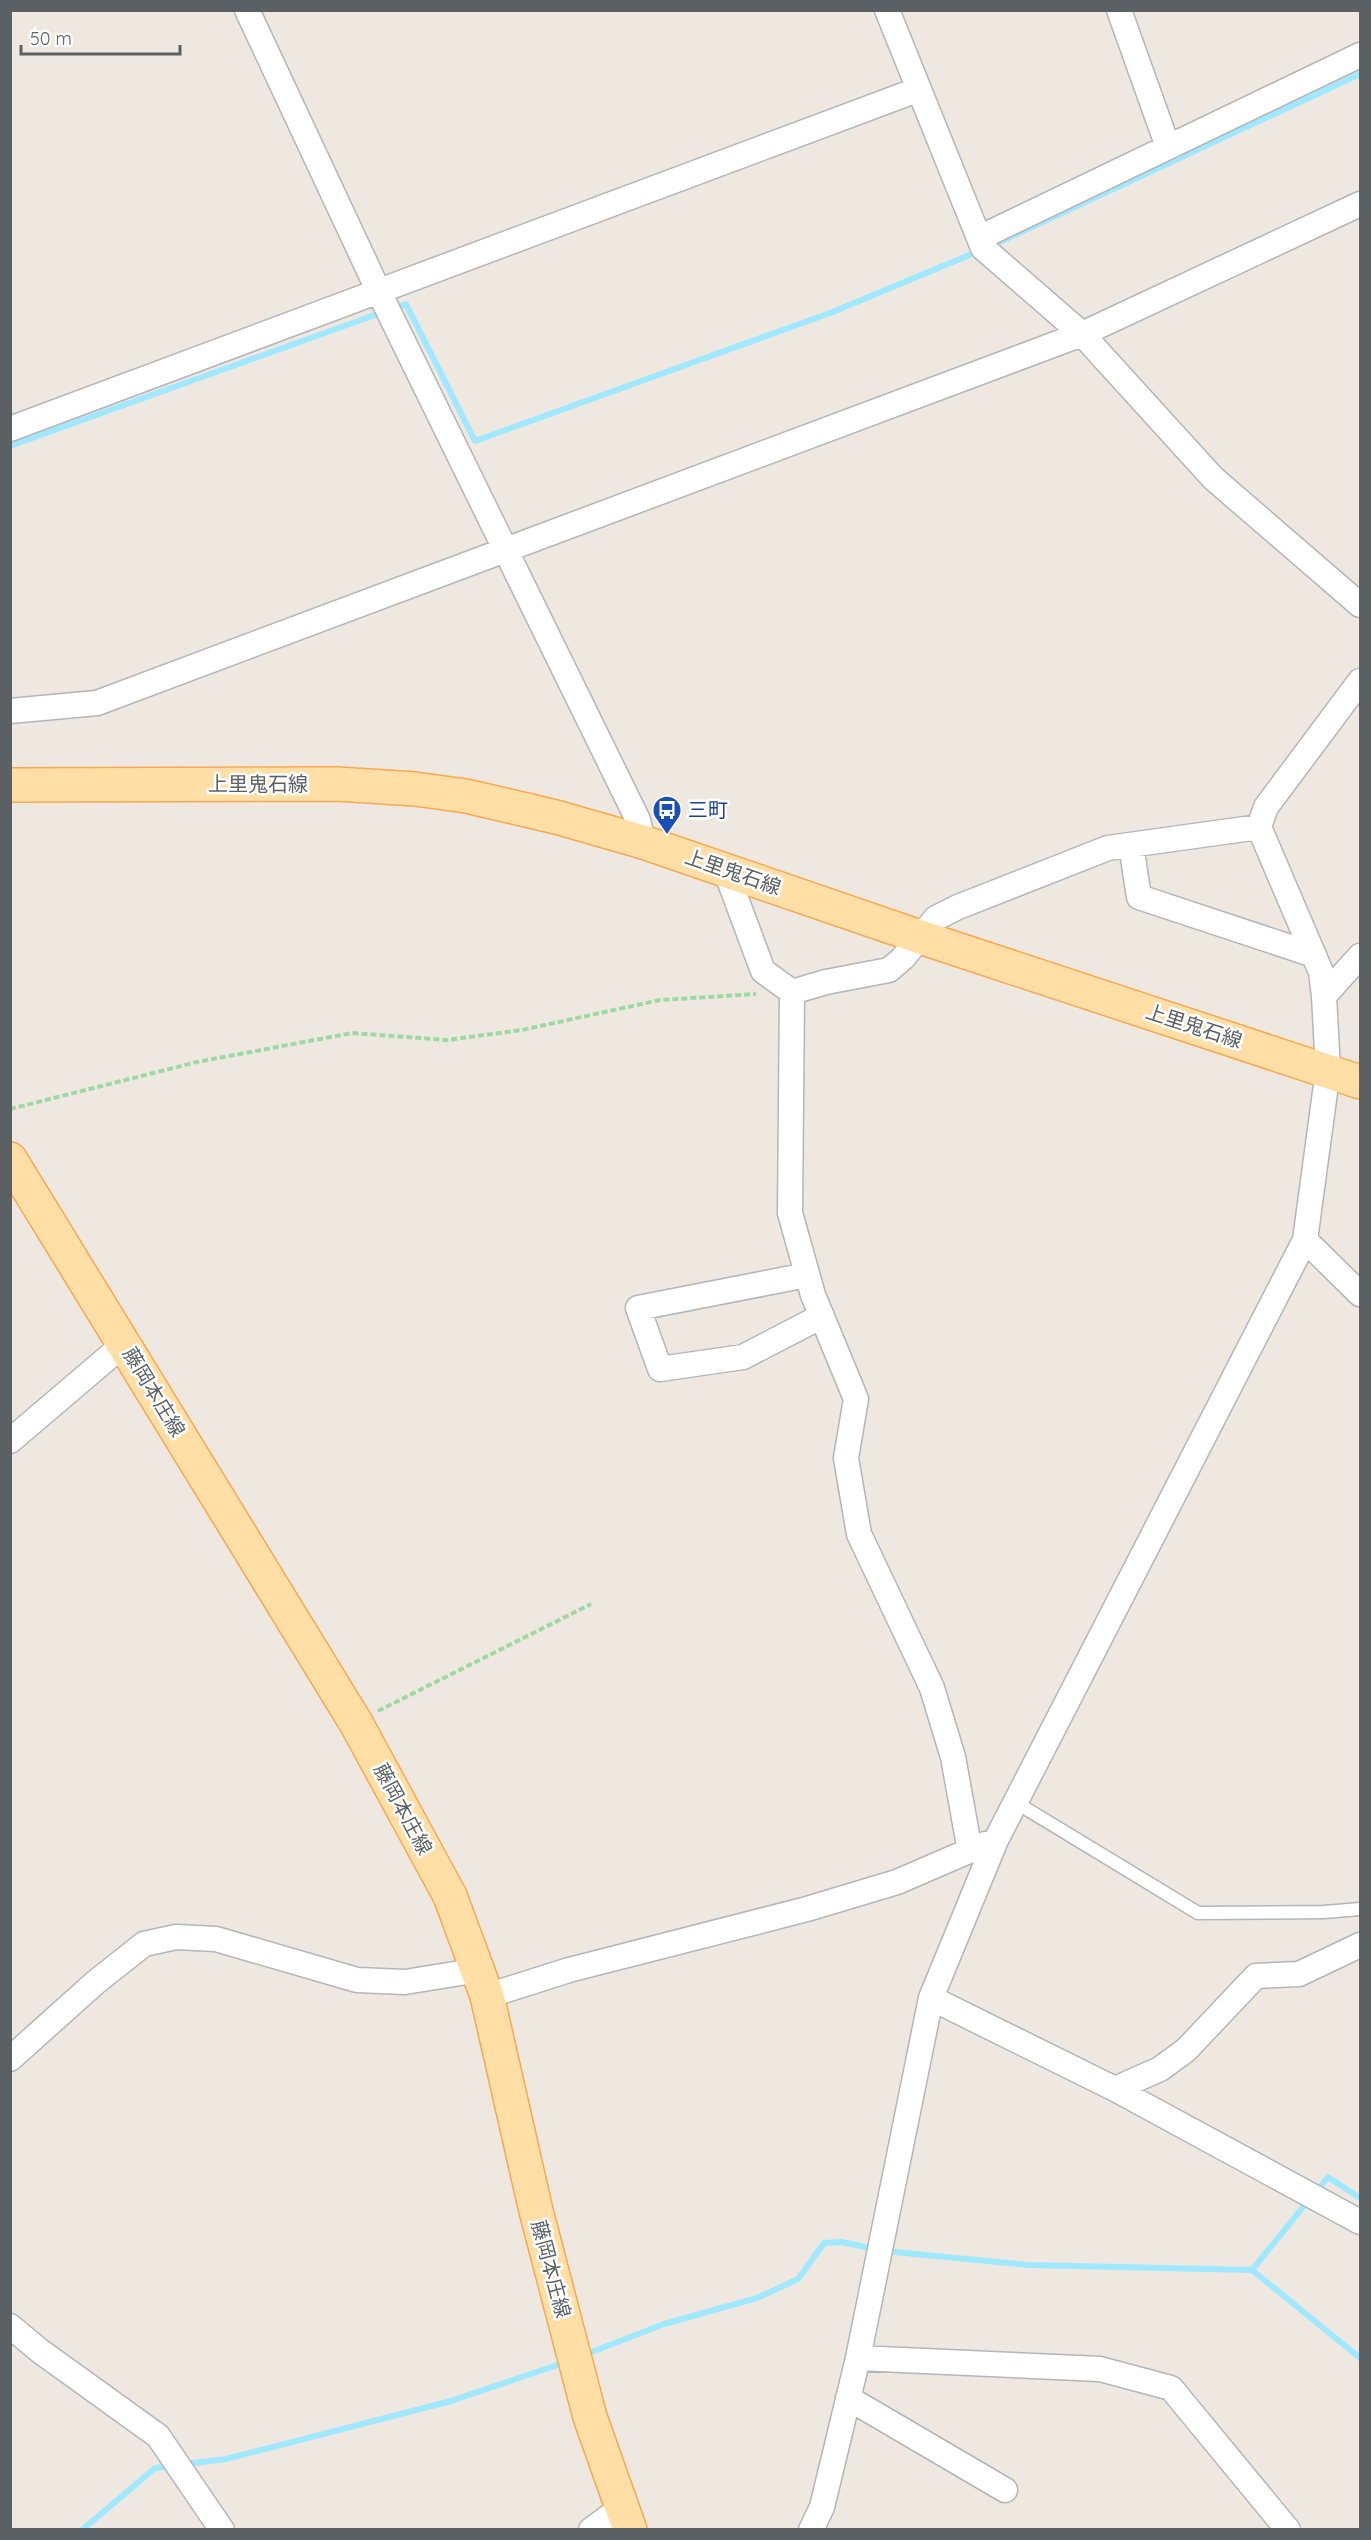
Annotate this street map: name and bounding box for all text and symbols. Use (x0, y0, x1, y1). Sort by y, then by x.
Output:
scale bar (21, 18, 180, 56)
text: 50 m (30, 27, 72, 50)
street label: 上里鬼石線 (208, 771, 308, 796)
bus stop icon: 三町 (651, 794, 683, 836)
place label: 三町 (688, 797, 728, 822)
street label: 上里鬼石線 (682, 843, 785, 900)
street label: 上里鬼石線 (1143, 998, 1246, 1053)
street label: 藤岡本庄線 (118, 1342, 191, 1441)
street label: 藤岡本庄線 (369, 1759, 438, 1859)
street label: 藤岡本庄線 (526, 2217, 576, 2320)

